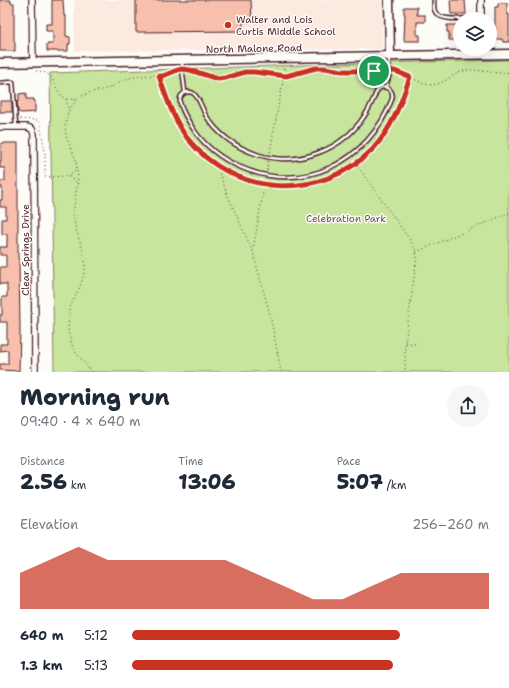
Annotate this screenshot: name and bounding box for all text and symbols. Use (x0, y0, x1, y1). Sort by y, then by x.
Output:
map controls (453, 12, 497, 56)
button: layers (453, 12, 497, 56)
place label: Walter and Lois Curtis Middle School (236, 13, 335, 38)
marker: Walter and Lois Curtis Middle School (223, 20, 233, 30)
street label: North Malone Road (206, 41, 303, 56)
pin (357, 54, 391, 88)
icon: arrive (363, 60, 385, 82)
street label: Clear Springs Drive (19, 204, 32, 296)
park label: Celebration Park (306, 212, 386, 225)
text: Morning run (20, 383, 170, 412)
button: share (447, 385, 489, 427)
text: 09:40 · 4 × 640 m (20, 413, 140, 430)
text: Distance (20, 454, 65, 469)
text: Time (178, 454, 204, 469)
text: Pace (337, 454, 361, 469)
text: 2.56 (20, 469, 67, 495)
text: 13:06 (178, 469, 236, 495)
text: 5:07 (337, 469, 383, 495)
text: km (67, 478, 86, 493)
text: /km (383, 478, 406, 493)
text: Elevation (20, 516, 78, 533)
text: 256–260 m (412, 516, 489, 533)
text: 640 m (20, 627, 64, 644)
text: 5:12 (84, 627, 108, 644)
text: 1.3 km (20, 657, 63, 674)
text: 5:13 (84, 657, 108, 674)

